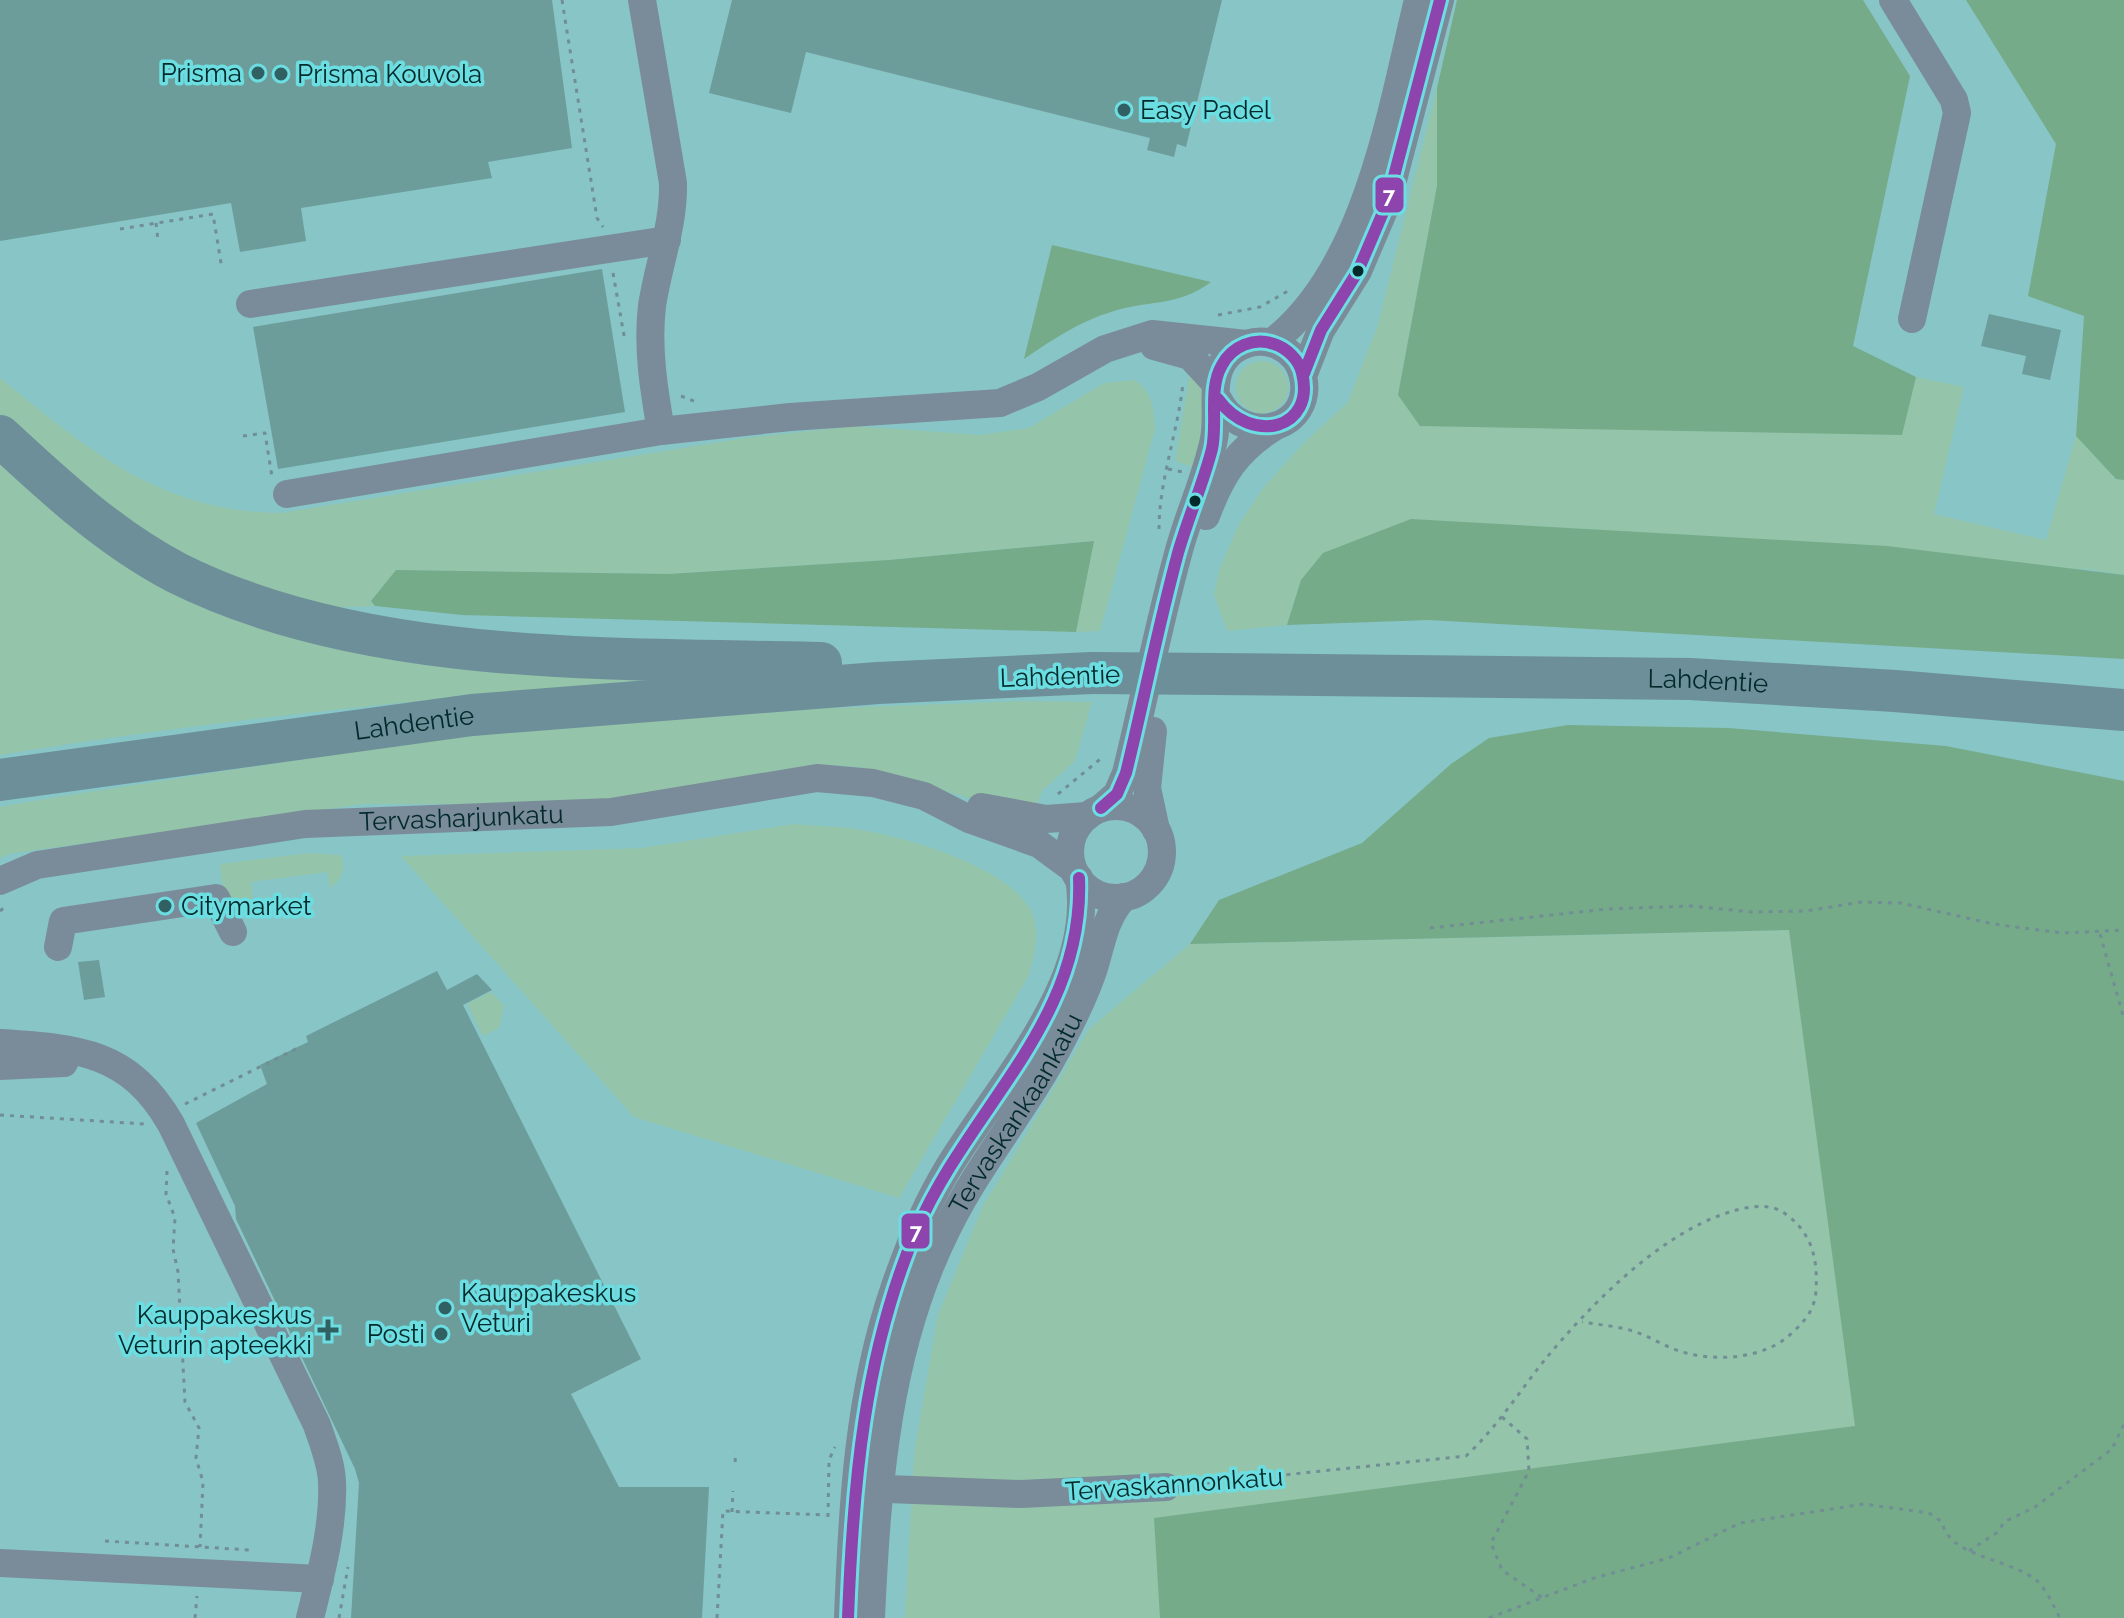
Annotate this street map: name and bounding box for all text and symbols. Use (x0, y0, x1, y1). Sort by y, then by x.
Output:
place label: Prisma (160, 58, 242, 88)
place label: Prisma Kouvola (297, 59, 482, 89)
marker: Prisma (249, 64, 267, 82)
marker: Prisma Kouvola (272, 65, 290, 83)
place label: Easy Padel (1140, 95, 1272, 125)
marker: Easy Padel (1115, 101, 1133, 119)
line badge: 7 (1374, 176, 1405, 214)
text: 7 (1383, 182, 1396, 208)
unlabelled marker (1350, 263, 1366, 279)
unlabelled marker (1187, 493, 1203, 509)
street label: Lahdentie (999, 659, 1121, 693)
street label: Lahdentie (1647, 664, 1769, 699)
street label: Lahdentie (352, 700, 476, 746)
street label: Tervasharjunkatu (359, 799, 564, 837)
place label: Citymarket (181, 891, 312, 921)
marker: Citymarket (156, 897, 174, 915)
street label: Tervaskankaankatu (943, 1008, 1088, 1219)
line badge: 7 (900, 1212, 931, 1250)
text: 7 (910, 1218, 923, 1244)
place label: Kauppakeskus Veturi (461, 1278, 636, 1338)
marker: Kauppakeskus Veturi (436, 1299, 454, 1317)
place label: Kauppakeskus Veturin apteekki (118, 1300, 312, 1360)
place label: Posti (367, 1319, 425, 1349)
marker: Kauppakeskus Veturin apteekki (319, 1321, 337, 1339)
marker: Posti (432, 1325, 450, 1343)
street label: Tervaskannonkatu (1064, 1461, 1284, 1507)

